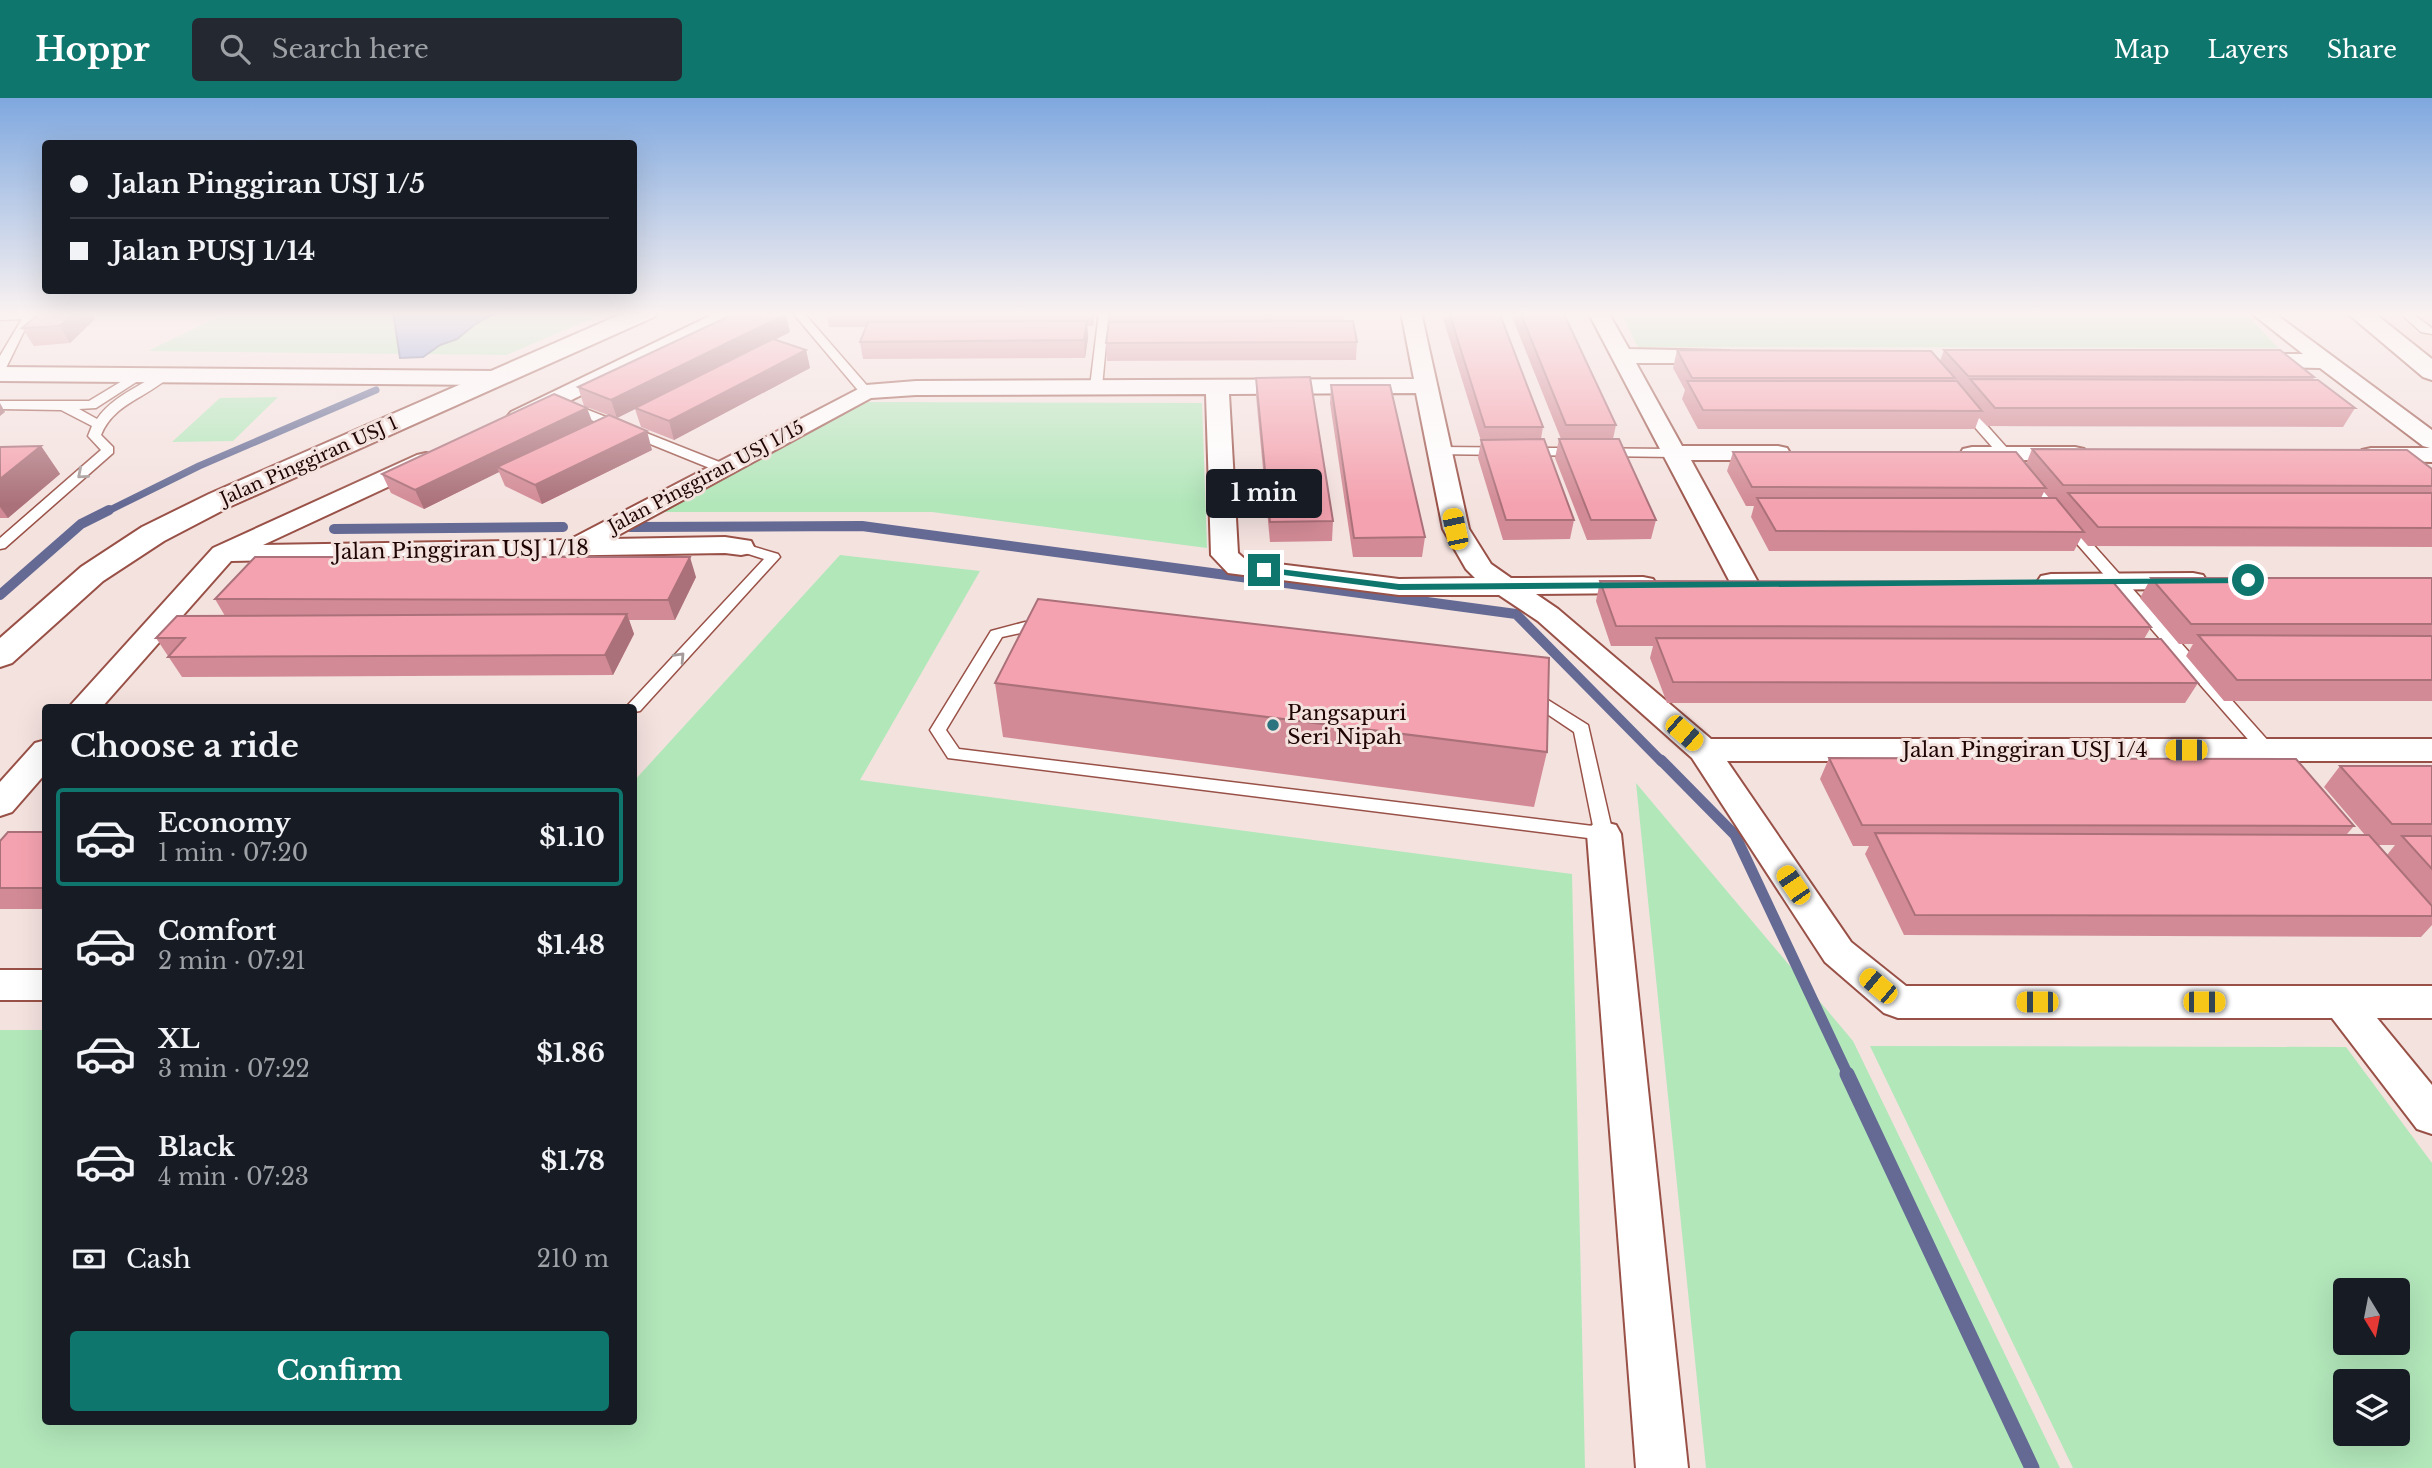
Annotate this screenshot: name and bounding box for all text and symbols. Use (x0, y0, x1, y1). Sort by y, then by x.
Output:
search box (192, 18, 682, 81)
text: Hoppr (35, 29, 150, 70)
icon: search (216, 30, 254, 68)
text: Search here (272, 33, 429, 65)
text: Map (2114, 35, 2170, 64)
text: Layers (2208, 35, 2289, 64)
text: Share (2327, 35, 2397, 64)
text: Jalan Pinggiran USJ 1/5 (112, 168, 425, 200)
text: Jalan PUSJ 1/14 (112, 235, 315, 267)
street label: Jalan Pinggiran USJ 1 (215, 412, 401, 511)
street label: Jalan Pinggiran USJ 1/15 (603, 416, 808, 539)
one-way arrow (77, 466, 90, 478)
callout: 1 min (1206, 468, 1322, 518)
text: 1 min (1231, 479, 1297, 507)
car (1441, 506, 1470, 552)
street label: Jalan Pinggiran USJ 1/18 (330, 535, 589, 565)
route end (1248, 554, 1280, 586)
route start (2232, 564, 2264, 596)
one-way arrow (672, 652, 684, 665)
place label: Pangsapuri Seri Nipah (1287, 700, 1407, 750)
car (1662, 711, 1707, 755)
marker: Pangsapuri Seri Nipah (1265, 717, 1281, 733)
text: Choose a ride (70, 726, 299, 766)
street label: Jalan Pinggiran USJ 1/4 (1899, 737, 2148, 763)
car (2166, 740, 2208, 761)
icon: car (74, 806, 137, 869)
text: Economy (158, 807, 291, 839)
text: $1.10 (539, 821, 605, 853)
text: 1 min · 07:20 (158, 839, 308, 867)
car (1773, 862, 1814, 908)
icon: car (74, 914, 137, 977)
text: Comfort (158, 915, 276, 947)
text: $1.48 (536, 929, 605, 961)
text: 2 min · 07:21 (158, 947, 306, 975)
car (1856, 964, 1901, 1008)
car (2017, 992, 2059, 1013)
car (2184, 992, 2226, 1013)
icon: car (74, 1022, 137, 1085)
text: XL (158, 1023, 200, 1055)
text: $1.86 (536, 1037, 605, 1069)
text: 3 min · 07:22 (158, 1055, 310, 1083)
icon: car (74, 1130, 137, 1193)
text: Black (158, 1131, 235, 1163)
text: $1.78 (541, 1145, 605, 1177)
text: 4 min · 07:23 (158, 1163, 309, 1191)
icon: cash (70, 1240, 108, 1278)
text: Cash (126, 1243, 191, 1275)
text: 210 m (537, 1245, 609, 1273)
north arrow (2333, 1278, 2410, 1354)
map controls (2333, 1278, 2410, 1446)
button: Confirm (70, 1331, 609, 1411)
button: layers (2333, 1369, 2410, 1446)

